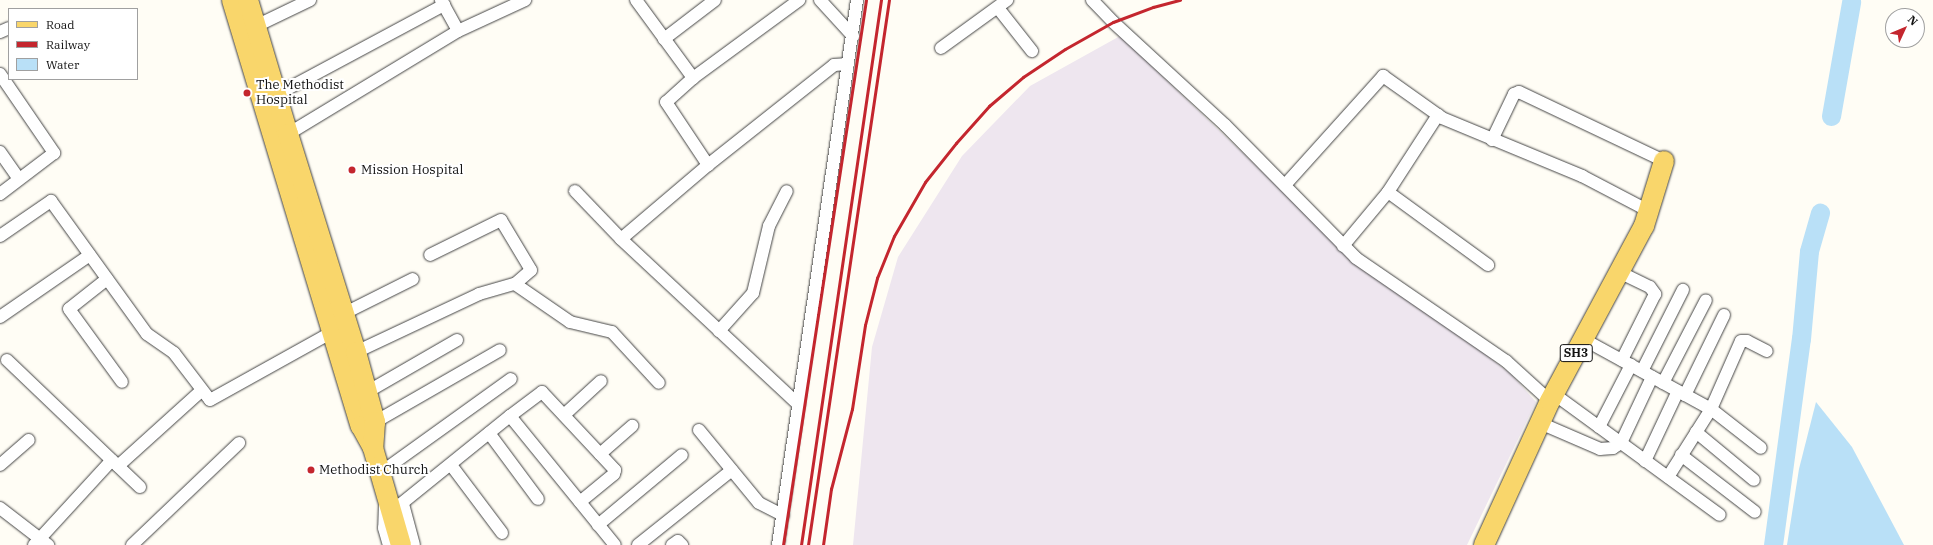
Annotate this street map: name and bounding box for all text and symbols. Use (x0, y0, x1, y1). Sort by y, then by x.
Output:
legend (8, 8, 138, 80)
north arrow (1885, 8, 1925, 48)
text: N (1905, 12, 1921, 28)
text: Road (46, 17, 75, 32)
text: Railway (46, 37, 90, 52)
text: Water (46, 57, 79, 72)
place label: The Methodist Hospital (256, 78, 344, 109)
marker: The Methodist Hospital (241, 87, 253, 99)
place label: Mission Hospital (361, 162, 463, 178)
marker: Mission Hospital (346, 164, 358, 176)
road number: SH3 (1559, 343, 1593, 363)
place label: Methodist Church (319, 462, 428, 478)
marker: Methodist Church (306, 465, 316, 475)

